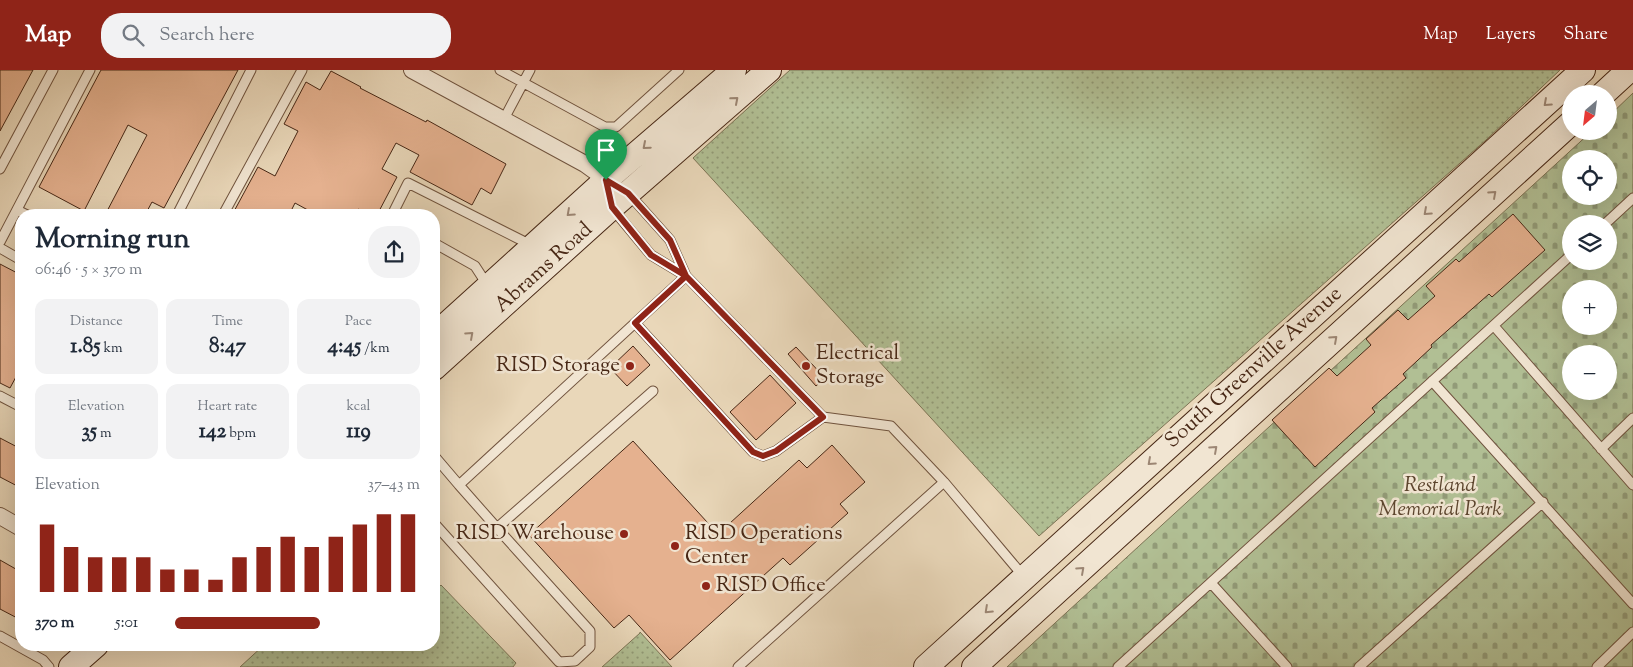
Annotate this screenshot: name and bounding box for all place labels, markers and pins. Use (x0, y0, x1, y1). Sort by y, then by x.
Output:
pin (585, 129, 627, 180)
place label: Electrical Storage (816, 339, 900, 393)
place label: RISD Storage (496, 351, 620, 381)
marker: RISD Storage (624, 360, 636, 372)
marker: Electrical Storage (800, 360, 812, 372)
place label: RISD Warehouse (456, 519, 614, 549)
place label: RISD Operations Center (685, 519, 842, 573)
marker: RISD Warehouse (618, 528, 630, 540)
marker: RISD Operations Center (669, 540, 681, 552)
place label: RISD Office (716, 571, 826, 601)
marker: RISD Office (700, 580, 712, 592)

